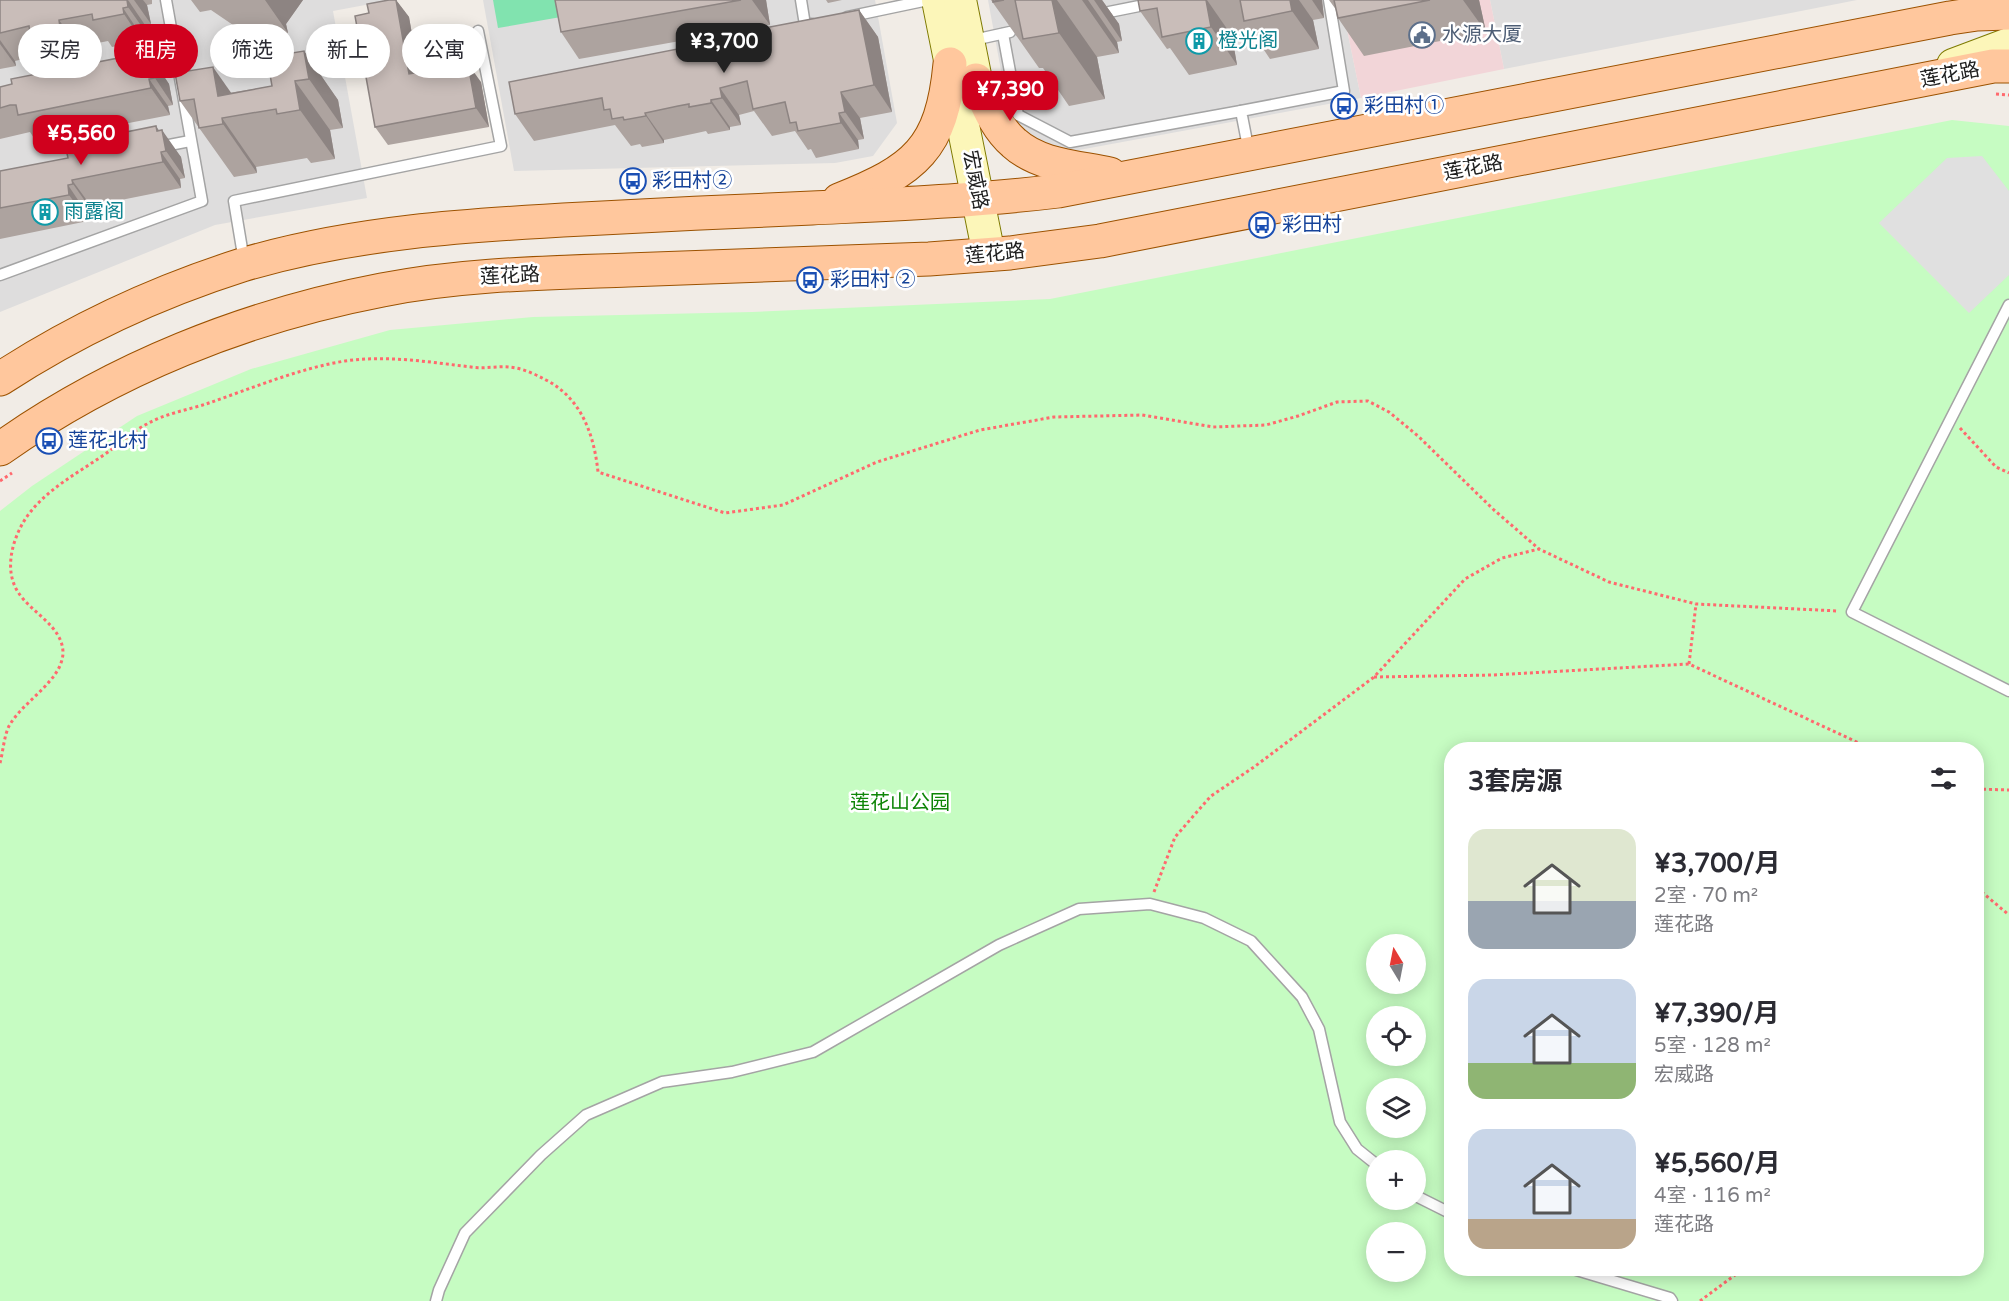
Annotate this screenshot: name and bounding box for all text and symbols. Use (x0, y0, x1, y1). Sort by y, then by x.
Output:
public building icon: 水源大厦 (1407, 20, 1437, 50)
pin: ¥3,700 (675, 23, 773, 74)
place label: 水源大厦 (1442, 23, 1522, 47)
chip: 买房 (18, 24, 102, 78)
chip: 租房 (114, 24, 198, 78)
chip: 筛选 (210, 24, 294, 78)
chip: 新上 (306, 24, 390, 78)
chip: 公寓 (402, 24, 486, 78)
building icon: 橙光阁 (1184, 26, 1214, 56)
place label: 橙光阁 (1218, 29, 1278, 53)
text: ¥3,700 (690, 30, 758, 54)
street label: 莲花路 (1918, 57, 1982, 93)
pin: ¥7,390 (961, 71, 1059, 122)
text: ¥7,390 (976, 78, 1044, 102)
bus stop icon: 彩田村① (1329, 91, 1359, 121)
place label: 彩田村① (1364, 94, 1444, 118)
pin: ¥5,560 (32, 115, 130, 166)
text: ¥5,560 (47, 122, 115, 146)
street label: 宏威路 (957, 148, 993, 212)
street label: 莲花路 (1441, 150, 1505, 186)
bus stop icon: 彩田村② (618, 166, 648, 196)
place label: 彩田村② (652, 169, 732, 193)
building icon: 雨露阁 (30, 197, 60, 227)
place label: 雨露阁 (64, 200, 124, 224)
bus stop icon: 彩田村 (1247, 210, 1277, 240)
place label: 彩田村 (1282, 213, 1342, 237)
street label: 莲花路 (964, 239, 1026, 269)
street label: 莲花路 (479, 262, 541, 290)
bus stop icon: 彩田村 ② (795, 265, 825, 295)
place label: 彩田村 ② (830, 268, 915, 292)
bus stop icon: 莲花北村 (34, 426, 64, 456)
place label: 莲花北村 (68, 429, 148, 453)
icon: filters (1927, 762, 1960, 795)
text: 3套房源 (1468, 766, 1562, 797)
park label: 莲花山公园 (850, 791, 950, 815)
text: ¥3,700/月 (1654, 848, 1780, 879)
icon: home (1516, 853, 1588, 925)
text: 2室 · 70 m² (1654, 884, 1758, 908)
text: 莲花路 (1654, 913, 1714, 937)
north arrow (1366, 934, 1426, 994)
map controls (1366, 934, 1426, 1282)
text: ¥7,390/月 (1654, 998, 1779, 1029)
icon: home (1516, 1003, 1588, 1075)
button: locate (1366, 1006, 1426, 1066)
text: 5室 · 128 m² (1654, 1034, 1771, 1058)
text: 宏威路 (1654, 1063, 1714, 1087)
button: layers (1366, 1078, 1426, 1138)
text: ¥5,560/月 (1654, 1148, 1780, 1179)
button: + (1366, 1150, 1426, 1210)
icon: home (1516, 1153, 1588, 1225)
text: 4室 · 116 m² (1654, 1184, 1771, 1208)
text: 莲花路 (1654, 1213, 1714, 1237)
button: − (1366, 1222, 1426, 1282)

